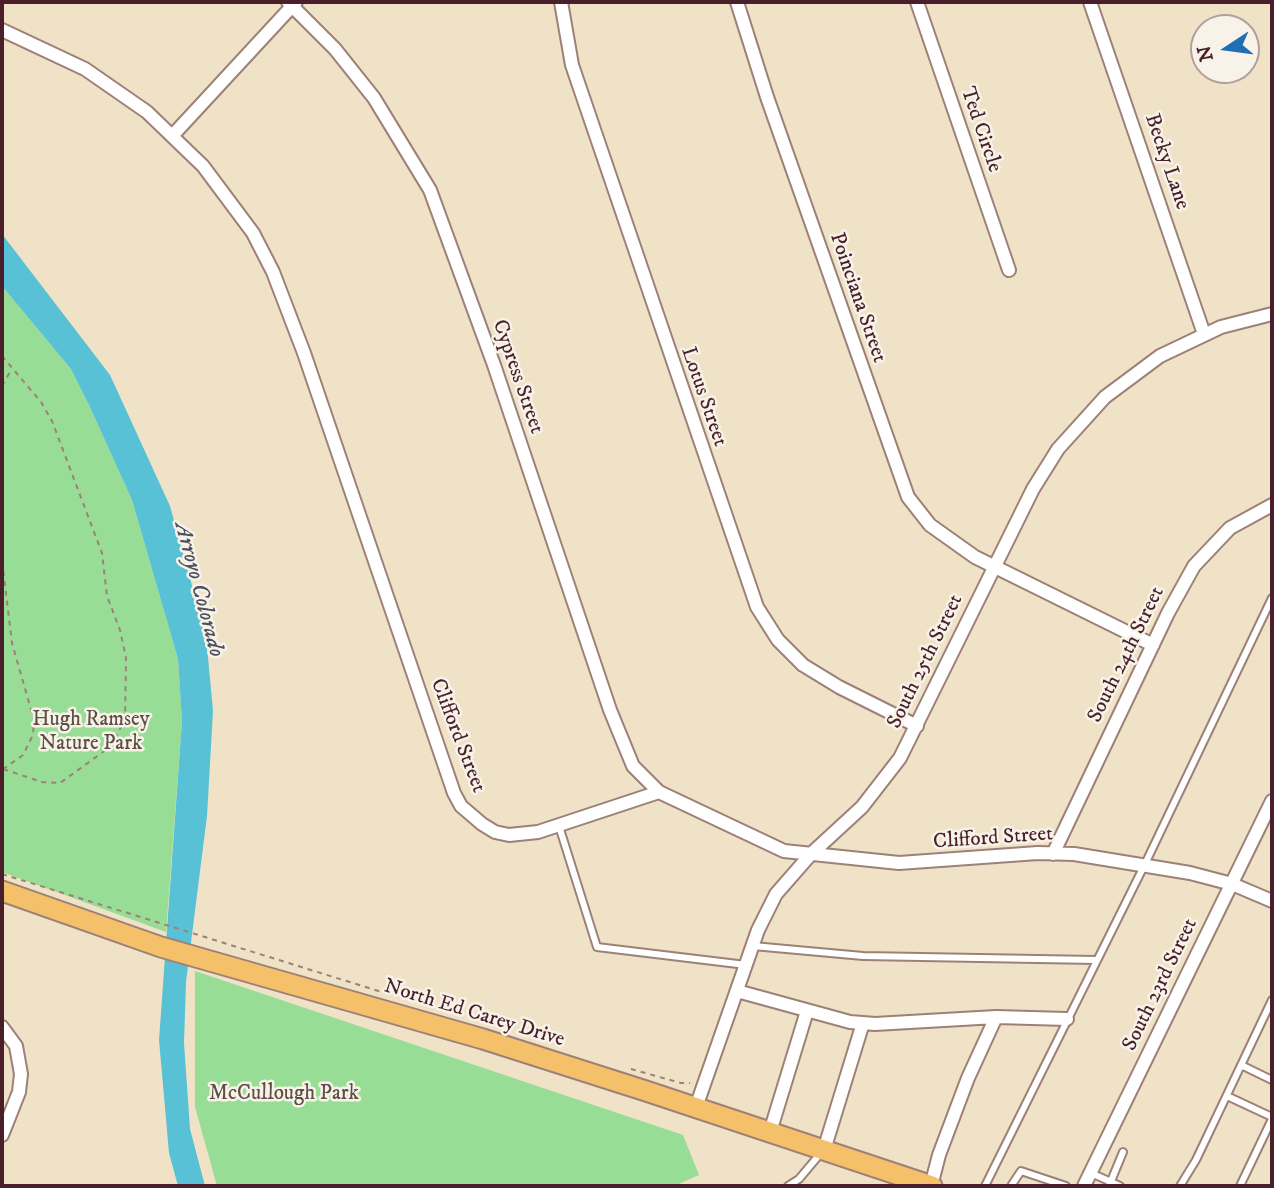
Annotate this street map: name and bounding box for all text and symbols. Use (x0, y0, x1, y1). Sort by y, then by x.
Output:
north arrow (1190, 14, 1260, 84)
text: N (1193, 43, 1219, 64)
street label: Ted Circle (954, 84, 1006, 176)
street label: Becky Lane (1138, 111, 1194, 213)
street label: Poinciana Street (823, 230, 891, 366)
street label: Cypress Street (486, 317, 548, 437)
street label: Lotus Street (674, 344, 732, 450)
water label: Arroyo Colorado (167, 520, 229, 660)
street label: South 24th Street (1083, 583, 1171, 727)
street label: South 25th Street (883, 591, 969, 733)
street label: Clifford Street (424, 676, 490, 796)
park label: Hugh Ramsey Nature Park (32, 708, 150, 758)
street label: Clifford Street (932, 822, 1054, 856)
street label: South 23rd Street (1118, 915, 1204, 1055)
street label: North Ed Carey Drive (381, 975, 567, 1053)
park label: McCullough Park (209, 1082, 359, 1108)

